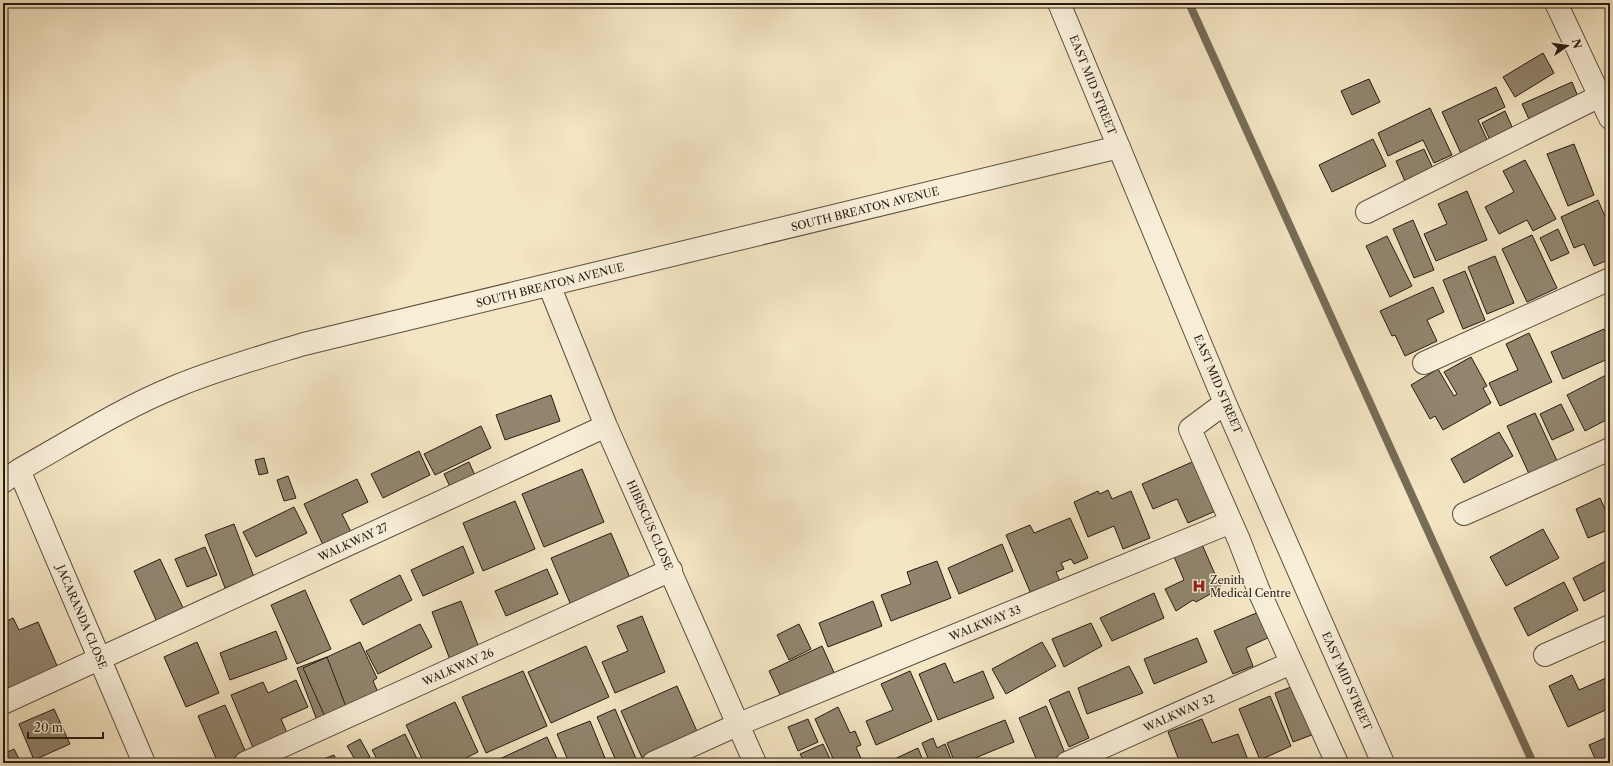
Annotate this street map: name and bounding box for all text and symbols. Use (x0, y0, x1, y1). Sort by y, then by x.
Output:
north arrow (1547, 26, 1587, 66)
street label: EAST MID STREET (1067, 33, 1120, 138)
text: N (1569, 38, 1585, 50)
street label: SOUTH BREATON AVENUE (790, 184, 941, 234)
street label: SOUTH BREATON AVENUE (475, 260, 626, 310)
street label: EAST MID STREET (1191, 332, 1246, 436)
street label: HIBISCUS CLOSE (624, 478, 676, 573)
street label: WALKWAY 27 (315, 519, 391, 565)
street label: JACARANDA CLOSE (53, 561, 110, 672)
place label: Zenith Medical Centre (1210, 573, 1291, 600)
hospital icon: Zenith Medical Centre (1191, 578, 1207, 594)
street label: WALKWAY 33 (946, 602, 1023, 644)
street label: EAST MID STREET (1319, 629, 1375, 733)
street label: WALKWAY 26 (419, 645, 496, 689)
street label: WALKWAY 32 (1140, 691, 1217, 735)
scale bar (28, 714, 103, 740)
text: 20 m (34, 720, 63, 735)

